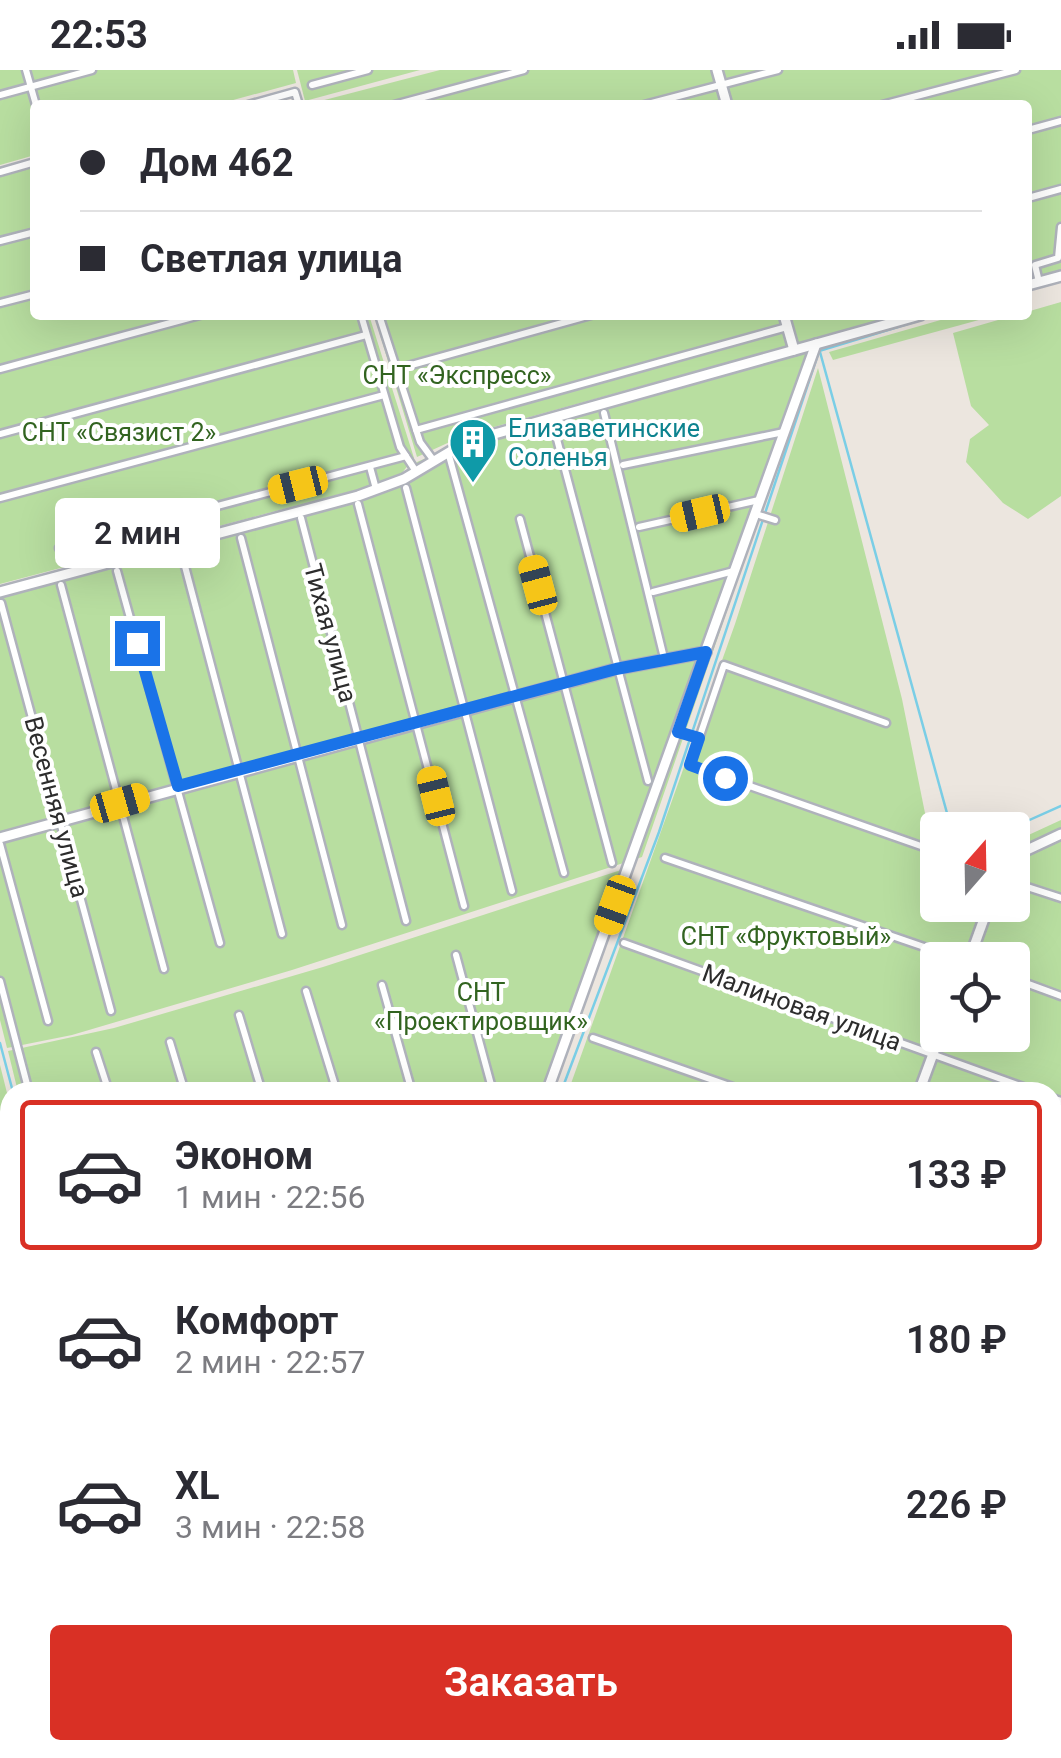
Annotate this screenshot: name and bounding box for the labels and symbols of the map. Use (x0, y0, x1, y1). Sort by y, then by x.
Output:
park label: СНТ «Экспресс» (363, 361, 552, 390)
place label: Елизаветинские Соленья (508, 414, 700, 472)
building icon: Елизаветинские Соленья (447, 416, 499, 484)
park label: СНТ «Связист 2» (22, 418, 216, 447)
car (265, 463, 331, 507)
car (667, 492, 733, 534)
callout: 2 мин (54, 498, 220, 568)
car (516, 552, 560, 618)
street label: Тихая улица (298, 561, 363, 706)
route end (115, 621, 160, 666)
street label: Весенняя улица (18, 713, 95, 901)
route start (703, 756, 748, 801)
car (414, 763, 458, 829)
car (87, 780, 153, 826)
north arrow (920, 812, 1030, 922)
car (591, 872, 639, 938)
park label: СНТ «Фруктовый» (681, 922, 891, 951)
street label: Малиновая улица (698, 958, 905, 1057)
park label: СНТ «Проектировщик» (374, 978, 588, 1036)

